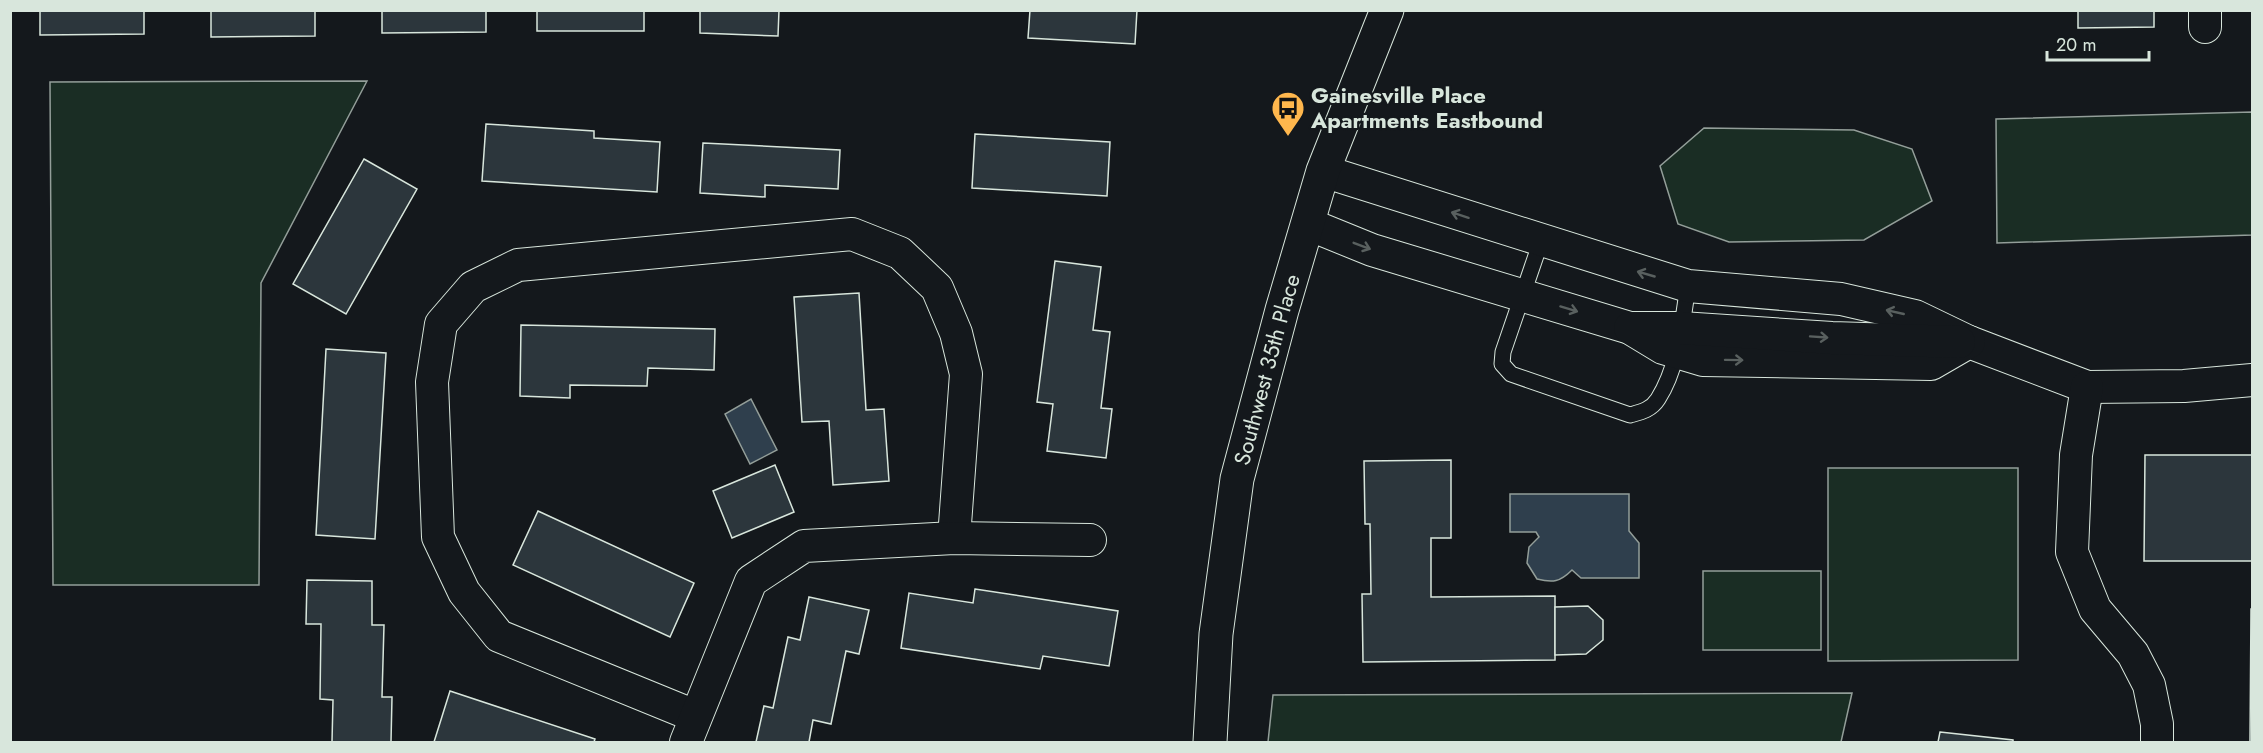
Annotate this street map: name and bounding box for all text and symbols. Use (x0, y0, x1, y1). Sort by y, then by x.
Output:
scale bar (2047, 24, 2149, 62)
text: 20 m (2056, 32, 2096, 58)
place label: Gainesville Place Apartments Eastbound (1310, 79, 1543, 136)
bus stop icon: Gainesville Place Apartments Eastbound (1270, 90, 1306, 137)
one-way arrow (1451, 208, 1470, 219)
one-way arrow (1353, 241, 1371, 252)
one-way arrow (1637, 268, 1656, 279)
street label: Southwest 35th Place (1225, 270, 1308, 469)
one-way arrow (1559, 304, 1578, 315)
one-way arrow (1886, 305, 1905, 317)
one-way arrow (1808, 332, 1828, 343)
one-way arrow (1724, 355, 1744, 366)

